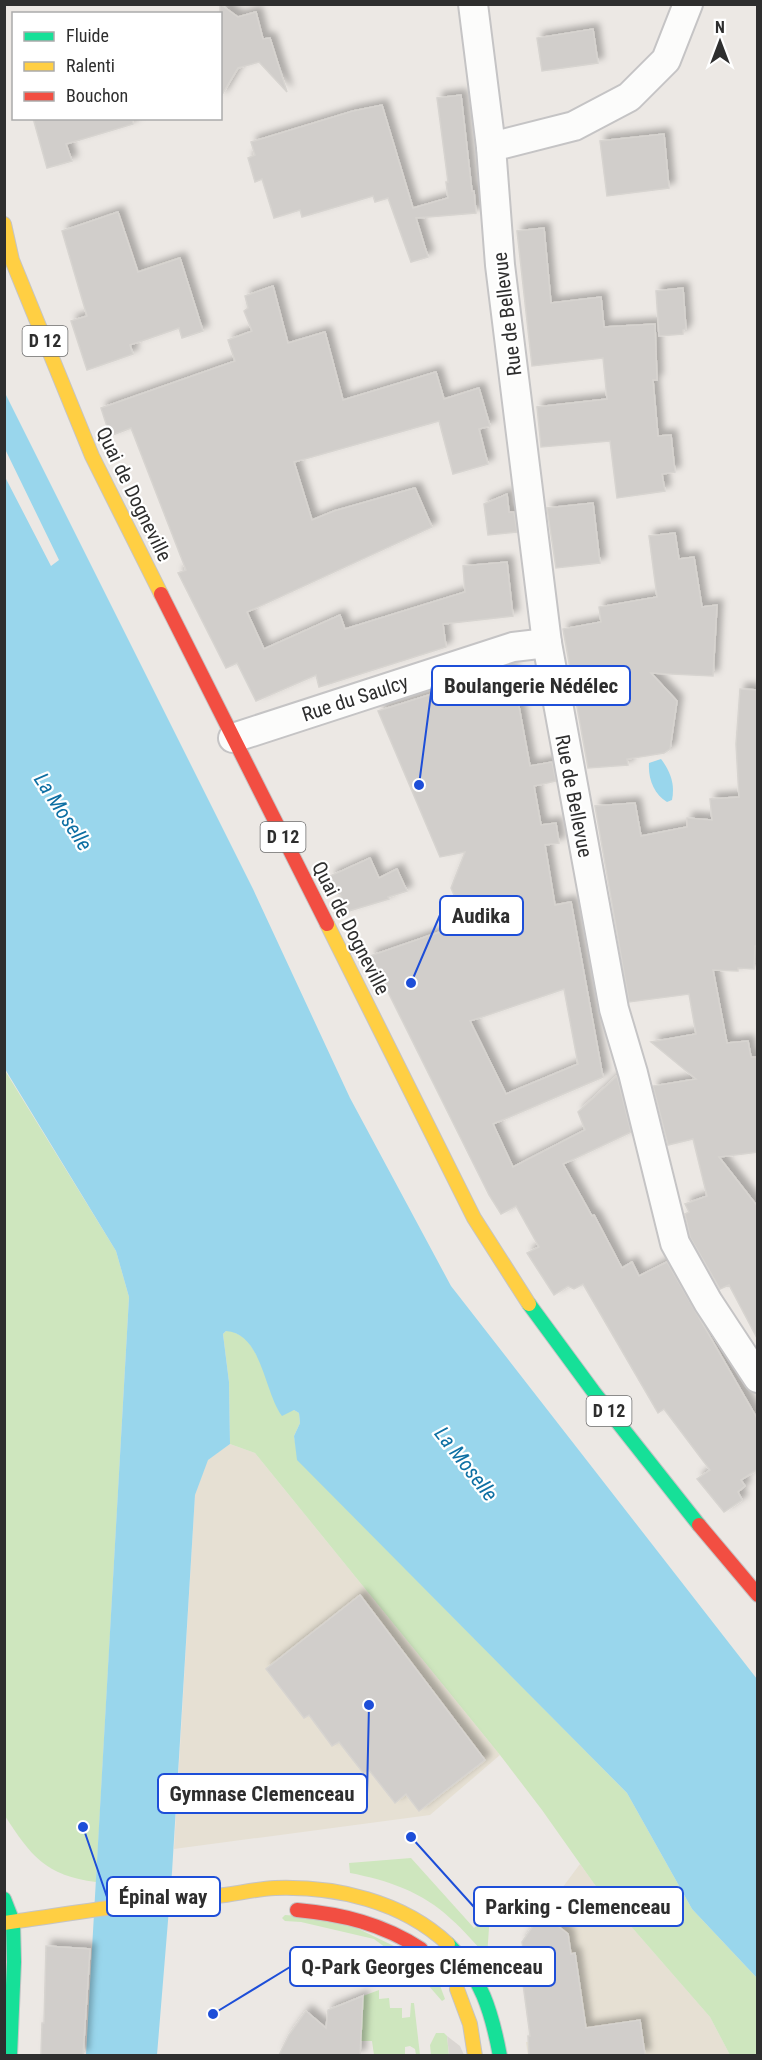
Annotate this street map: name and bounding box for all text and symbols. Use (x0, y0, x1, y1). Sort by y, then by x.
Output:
legend (12, 12, 222, 120)
north arrow (690, 12, 750, 72)
text: N (715, 18, 725, 37)
text: Fluide (66, 25, 109, 46)
text: Ralenti (66, 55, 115, 76)
text: Bouchon (66, 85, 128, 106)
street label: Rue de Bellevue (488, 251, 526, 377)
road number: D 12 (22, 326, 68, 356)
street label: Quai de Dogneville (91, 423, 177, 565)
callout: Boulangerie Nédélec (432, 666, 630, 705)
street label: Rue du Saulcy (299, 670, 411, 726)
text: Boulangerie Nédélec (444, 674, 618, 698)
street label: Rue de Bellevue (550, 733, 598, 859)
water label: La Moselle (29, 769, 97, 855)
road number: D 12 (260, 822, 306, 852)
street label: Quai de Dogneville (307, 857, 395, 999)
callout: Audika (440, 896, 523, 935)
text: Audika (452, 904, 510, 928)
road number: D 12 (586, 1396, 632, 1426)
water label: La Moselle (430, 1422, 502, 1506)
callout: Gymnase Clemenceau (158, 1774, 367, 1813)
text: Gymnase Clemenceau (169, 1782, 355, 1806)
callout: Épinal way (107, 1877, 220, 1916)
text: Épinal way (119, 1885, 208, 1909)
callout: Parking - Clemenceau (474, 1887, 683, 1926)
text: Parking - Clemenceau (485, 1895, 671, 1919)
callout: Q-Park Georges Clémenceau (290, 1947, 555, 1986)
text: Q-Park Georges Clémenceau (301, 1955, 543, 1979)

